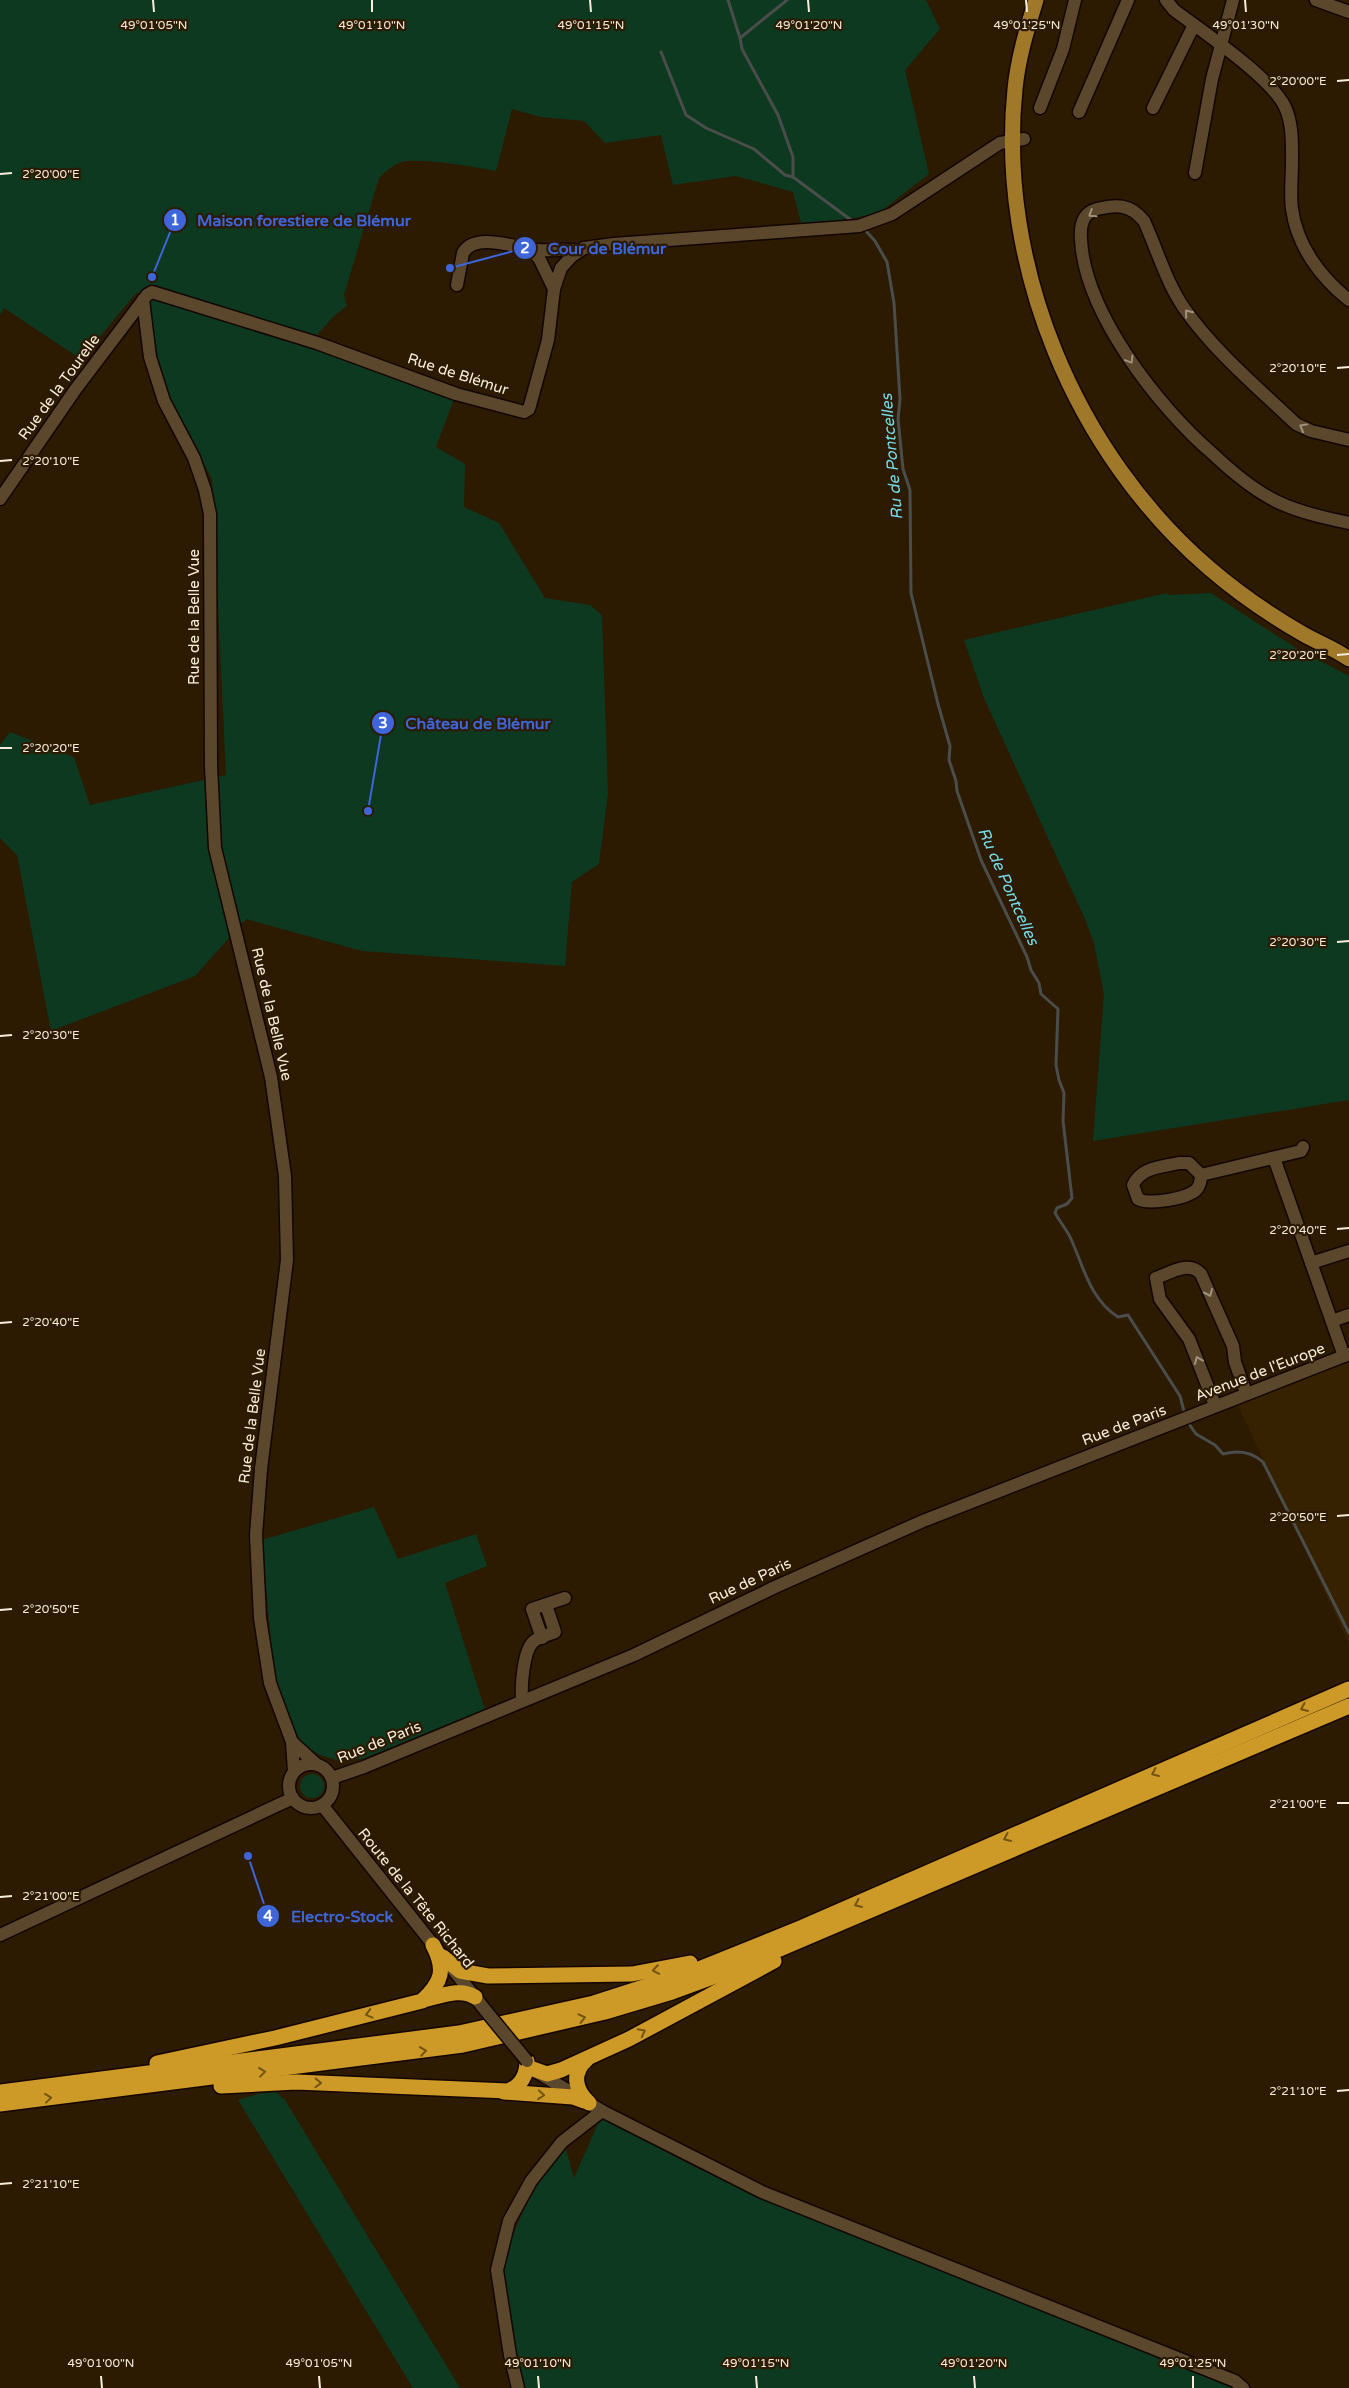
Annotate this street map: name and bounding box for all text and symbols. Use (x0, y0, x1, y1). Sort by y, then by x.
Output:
text: 49°01'05"N (121, 18, 188, 32)
text: 49°01'10"N (339, 18, 406, 32)
text: 49°01'15"N (558, 18, 625, 32)
text: 49°01'20"N (776, 18, 843, 32)
text: 49°01'25"N (994, 18, 1061, 32)
text: 49°01'30"N (1213, 18, 1280, 32)
text: 2°20'00"E (1269, 74, 1327, 88)
text: 2°20'00"E (22, 167, 80, 181)
callout: Maison forestiere de Blémur (162, 205, 421, 236)
one-way arrow (1088, 207, 1097, 217)
text: 1 (170, 211, 180, 229)
text: Maison forestiere de Blémur (197, 211, 412, 231)
callout: Cour de Blémur (513, 232, 676, 263)
text: 2 (520, 239, 530, 257)
text: Cour de Blémur (548, 239, 667, 259)
one-way arrow (1184, 309, 1193, 318)
street label: Rue de la Tourelle (15, 331, 103, 443)
street label: Rue de Blémur (405, 349, 511, 399)
one-way arrow (1124, 354, 1134, 363)
text: 2°20'10"E (1269, 361, 1327, 375)
water label: Ru de Pontcelles (876, 392, 907, 521)
one-way arrow (1299, 423, 1308, 433)
text: 2°20'10"E (22, 454, 80, 468)
street label: Rue de la Belle Vue (185, 549, 203, 685)
text: 2°20'20"E (1269, 648, 1327, 662)
callout: Château de Blémur (370, 707, 561, 738)
text: 3 (378, 714, 388, 732)
text: Château de Blémur (405, 714, 552, 734)
text: 2°20'20"E (22, 741, 80, 755)
water label: Ru de Pontcelles (973, 824, 1044, 950)
text: 2°20'30"E (1269, 935, 1327, 949)
street label: Rue de la Belle Vue (248, 946, 296, 1082)
text: 2°20'30"E (22, 1028, 80, 1042)
text: 2°20'40"E (1269, 1223, 1327, 1237)
one-way arrow (1202, 1288, 1213, 1297)
text: 2°20'40"E (22, 1315, 80, 1329)
street label: Avenue de l'Europe (1193, 1339, 1327, 1405)
street label: Rue de la Belle Vue (235, 1347, 269, 1485)
one-way arrow (1194, 1356, 1205, 1365)
street label: Rue de Paris (1079, 1401, 1169, 1449)
text: 2°20'50"E (1269, 1510, 1327, 1524)
street label: Rue de Paris (706, 1554, 794, 1608)
text: 2°20'50"E (22, 1602, 80, 1616)
one-way arrow (1300, 1702, 1309, 1713)
street label: Rue de Paris (334, 1717, 424, 1767)
one-way arrow (1151, 1767, 1160, 1778)
text: 2°21'00"E (1269, 1797, 1327, 1811)
street label: Route de la Tête Richard (354, 1825, 478, 1971)
one-way arrow (1003, 1832, 1012, 1843)
text: 2°21'00"E (22, 1889, 80, 1903)
one-way arrow (854, 1897, 863, 1908)
callout: Electro-Stock (256, 1900, 403, 1931)
text: 4 (263, 1907, 273, 1925)
text: Electro-Stock (291, 1907, 393, 1927)
one-way arrow (652, 1965, 660, 1975)
one-way arrow (365, 2009, 373, 2019)
one-way arrow (577, 2013, 586, 2024)
one-way arrow (637, 2028, 646, 2038)
one-way arrow (419, 2046, 427, 2057)
one-way arrow (258, 2067, 266, 2078)
one-way arrow (314, 2078, 322, 2088)
text: 2°21'10"E (1269, 2084, 1327, 2098)
one-way arrow (537, 2089, 545, 2100)
one-way arrow (45, 2093, 53, 2104)
text: 2°21'10"E (22, 2177, 80, 2191)
text: 49°01'00"N (68, 2356, 135, 2370)
text: 49°01'05"N (286, 2356, 353, 2370)
text: 49°01'10"N (505, 2356, 572, 2370)
text: 49°01'15"N (723, 2356, 790, 2370)
text: 49°01'20"N (941, 2356, 1008, 2370)
text: 49°01'25"N (1160, 2356, 1227, 2370)

